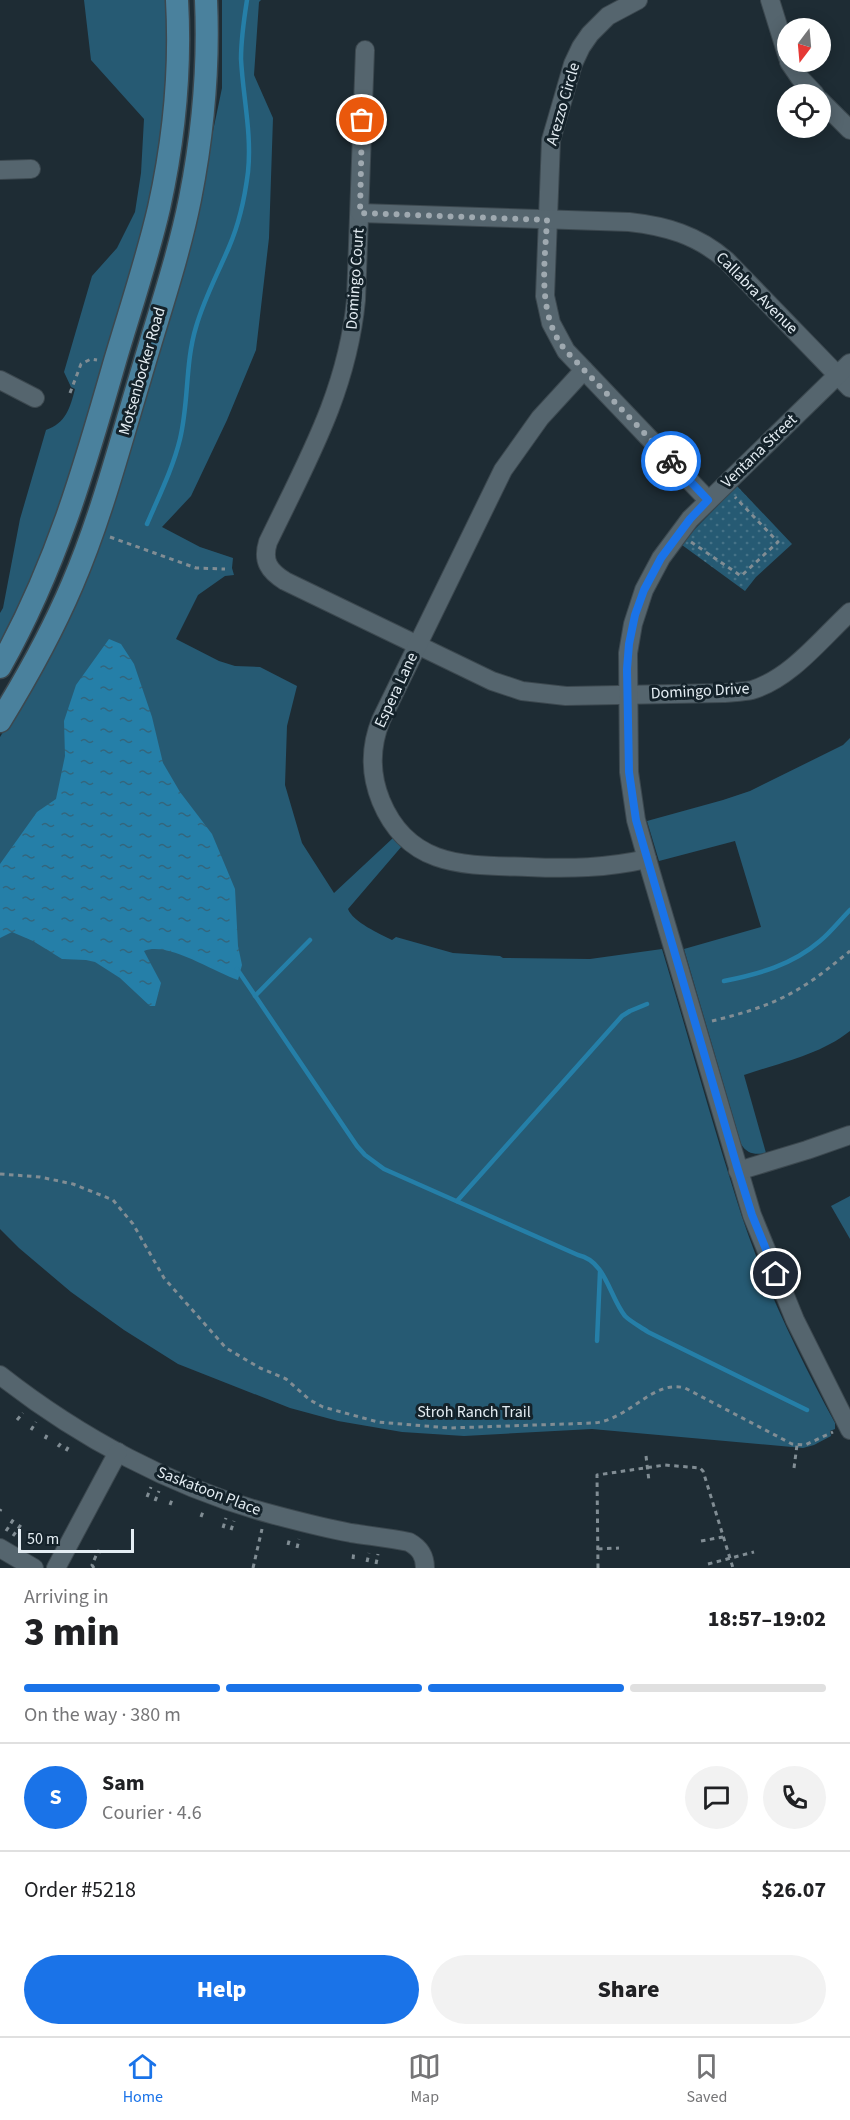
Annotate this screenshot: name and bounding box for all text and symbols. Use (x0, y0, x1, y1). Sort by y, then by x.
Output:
north arrow (777, 18, 831, 72)
map controls (777, 18, 831, 138)
street label: Arezzo Circle (541, 60, 585, 148)
button: locate (777, 84, 831, 138)
pin (336, 94, 387, 145)
icon: bag (345, 103, 378, 136)
street label: Domingo Court (340, 227, 370, 330)
street label: Callabra Avenue (711, 247, 803, 339)
street label: Motsenbocker Road (113, 304, 171, 438)
street label: Ventana Street (716, 409, 802, 493)
courier (641, 431, 701, 491)
icon: bike (655, 445, 688, 478)
street label: Espera Lane (369, 649, 423, 731)
street label: Domingo Drive (650, 677, 750, 705)
pin (750, 1248, 801, 1299)
icon: home (759, 1257, 792, 1290)
street label: Stroh Ranch Trail (417, 1401, 531, 1423)
street label: Saskatoon Place (154, 1461, 264, 1521)
scale bar (18, 1526, 134, 1554)
text: 50 m (27, 1528, 59, 1550)
text: Arriving in (24, 1583, 109, 1611)
text: 18:57–19:02 (708, 1603, 826, 1635)
text: 3 min (24, 1605, 120, 1661)
text: On the way · 380 m (24, 1701, 181, 1729)
button: chat (685, 1766, 748, 1829)
button: phone (763, 1766, 826, 1829)
text: Sam (102, 1767, 145, 1799)
text: S (49, 1781, 62, 1813)
text: Courier · 4.6 (102, 1799, 202, 1827)
text: Order #5218 (24, 1874, 136, 1906)
text: $26.07 (761, 1874, 826, 1906)
button: Help (24, 1955, 419, 2024)
button: Share (431, 1955, 826, 2024)
tab: Home (123, 2050, 163, 2108)
tab: Map (408, 2050, 441, 2108)
tab: Saved (687, 2050, 727, 2108)

